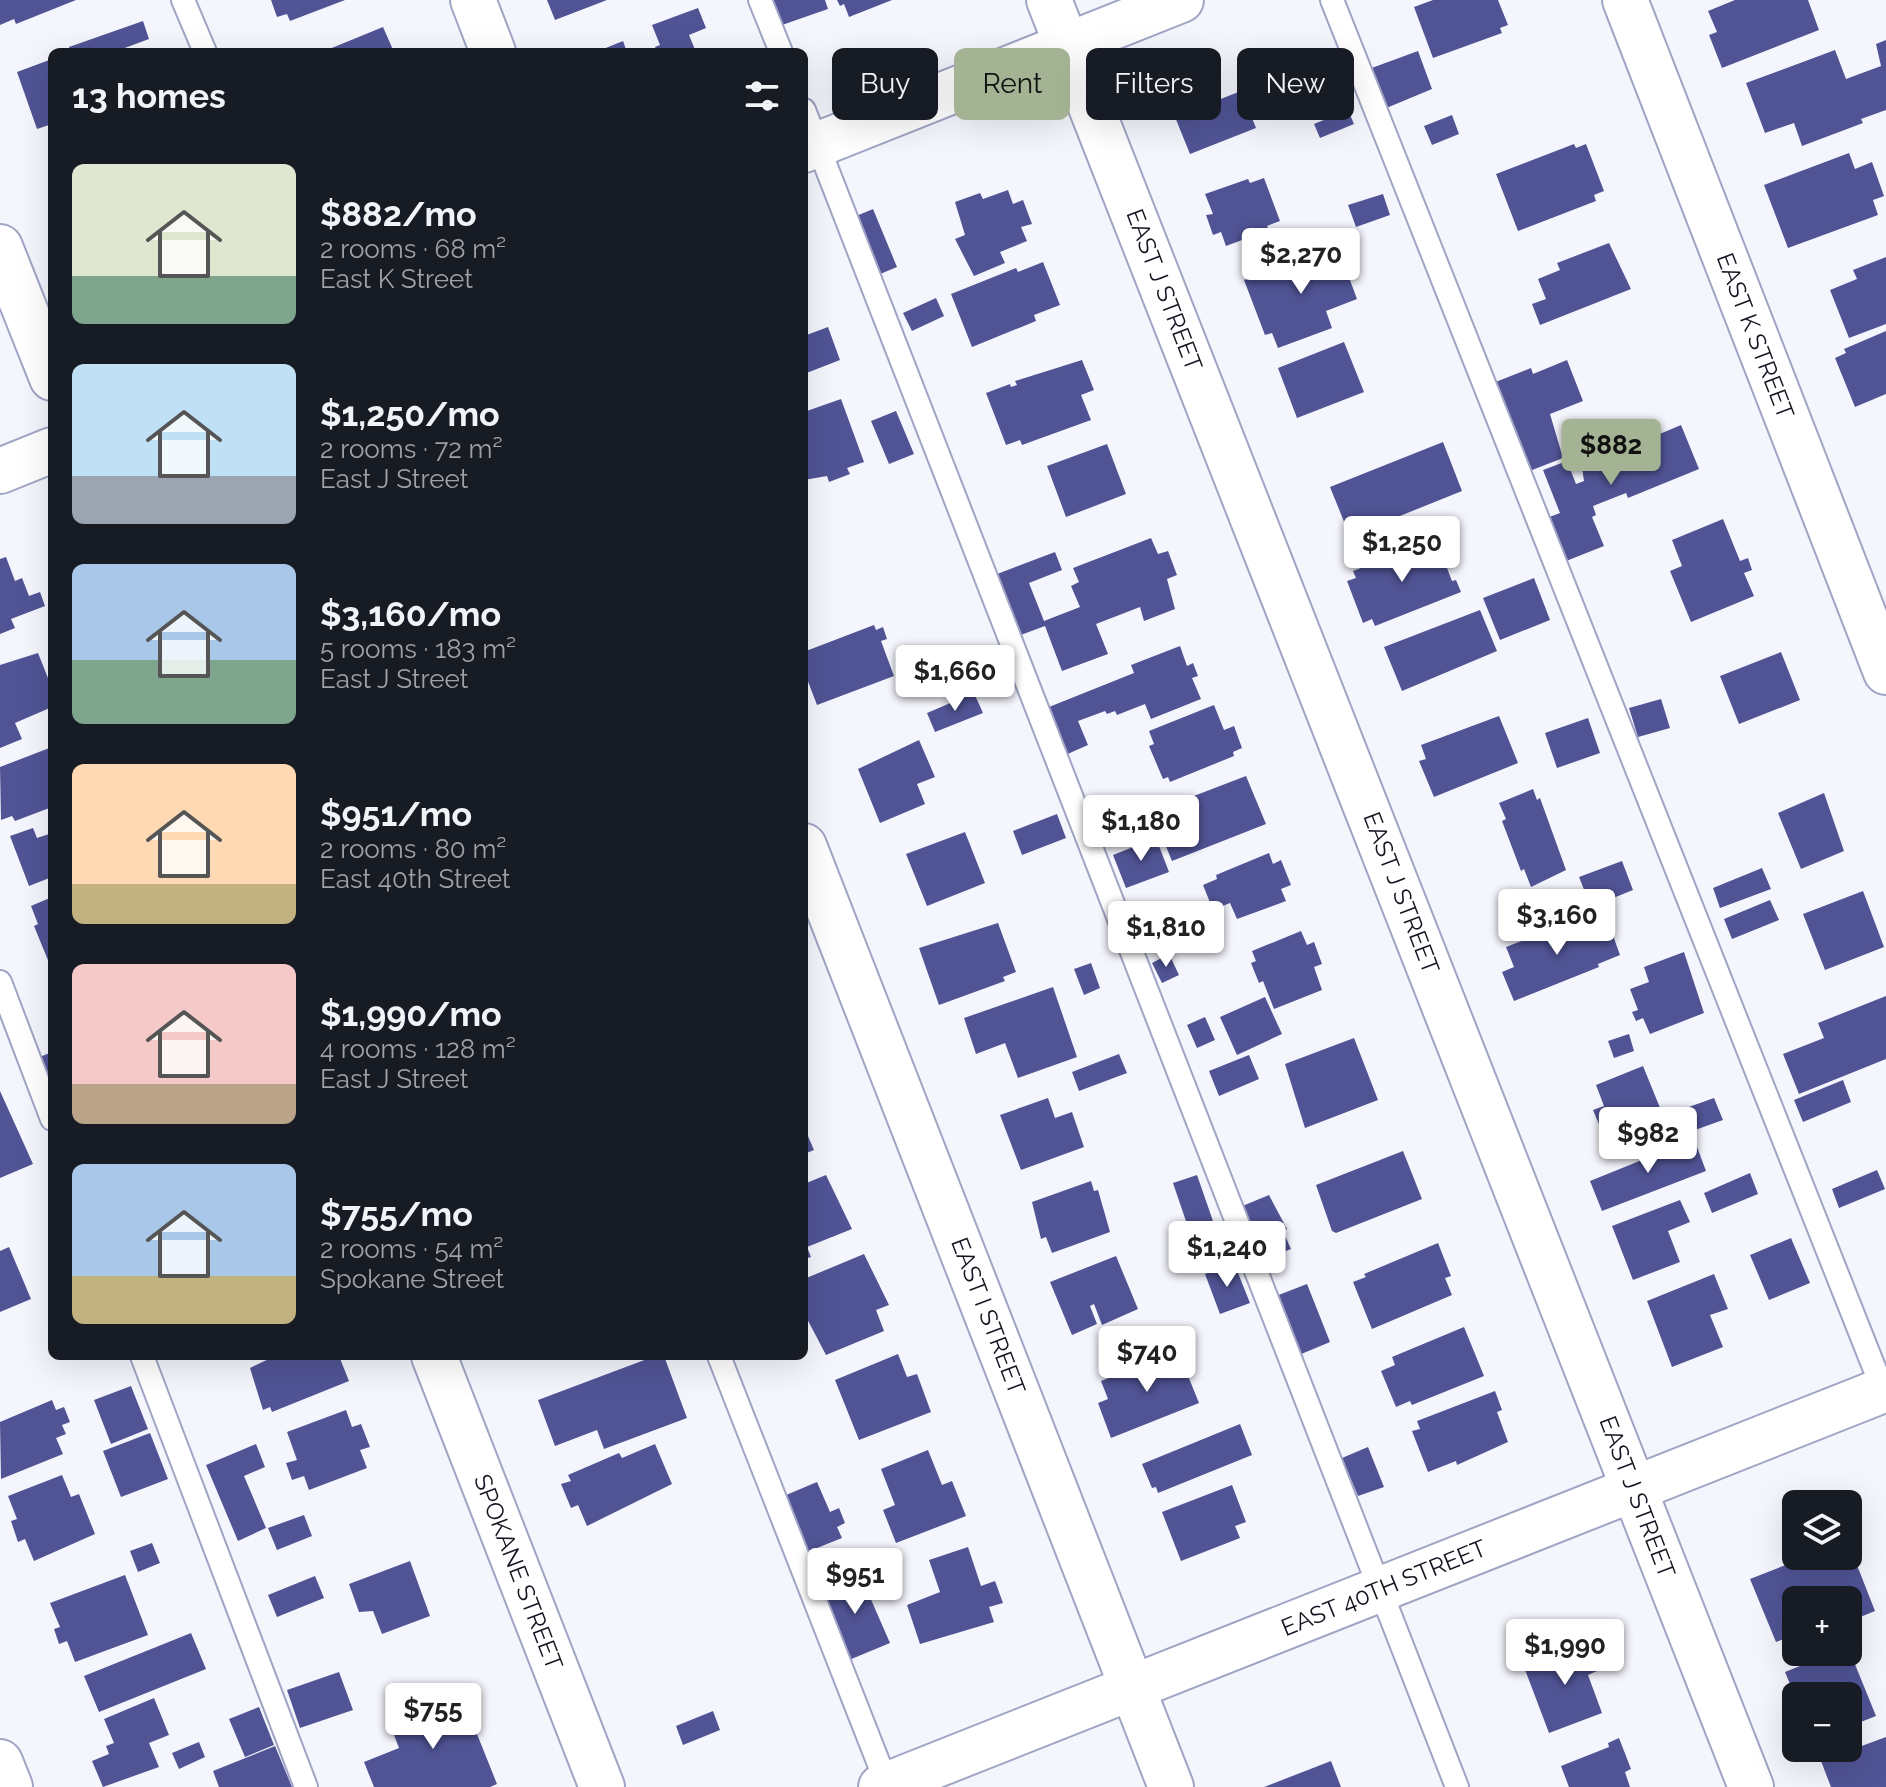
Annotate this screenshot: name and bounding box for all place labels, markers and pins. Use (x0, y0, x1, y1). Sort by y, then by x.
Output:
pin: $2,270 (1236, 228, 1366, 296)
pin: $882 (1564, 419, 1658, 487)
pin: $1,250 (1337, 516, 1467, 584)
pin: $1,660 (890, 645, 1020, 713)
pin: $1,180 (1076, 795, 1206, 863)
pin: $3,160 (1492, 889, 1622, 957)
pin: $1,810 (1101, 901, 1231, 969)
pin: $982 (1601, 1107, 1695, 1175)
pin: $1,240 (1162, 1221, 1292, 1289)
pin: $740 (1100, 1326, 1194, 1394)
pin: $951 (808, 1548, 902, 1616)
pin: $1,990 (1500, 1619, 1630, 1687)
pin: $755 (386, 1683, 480, 1751)

